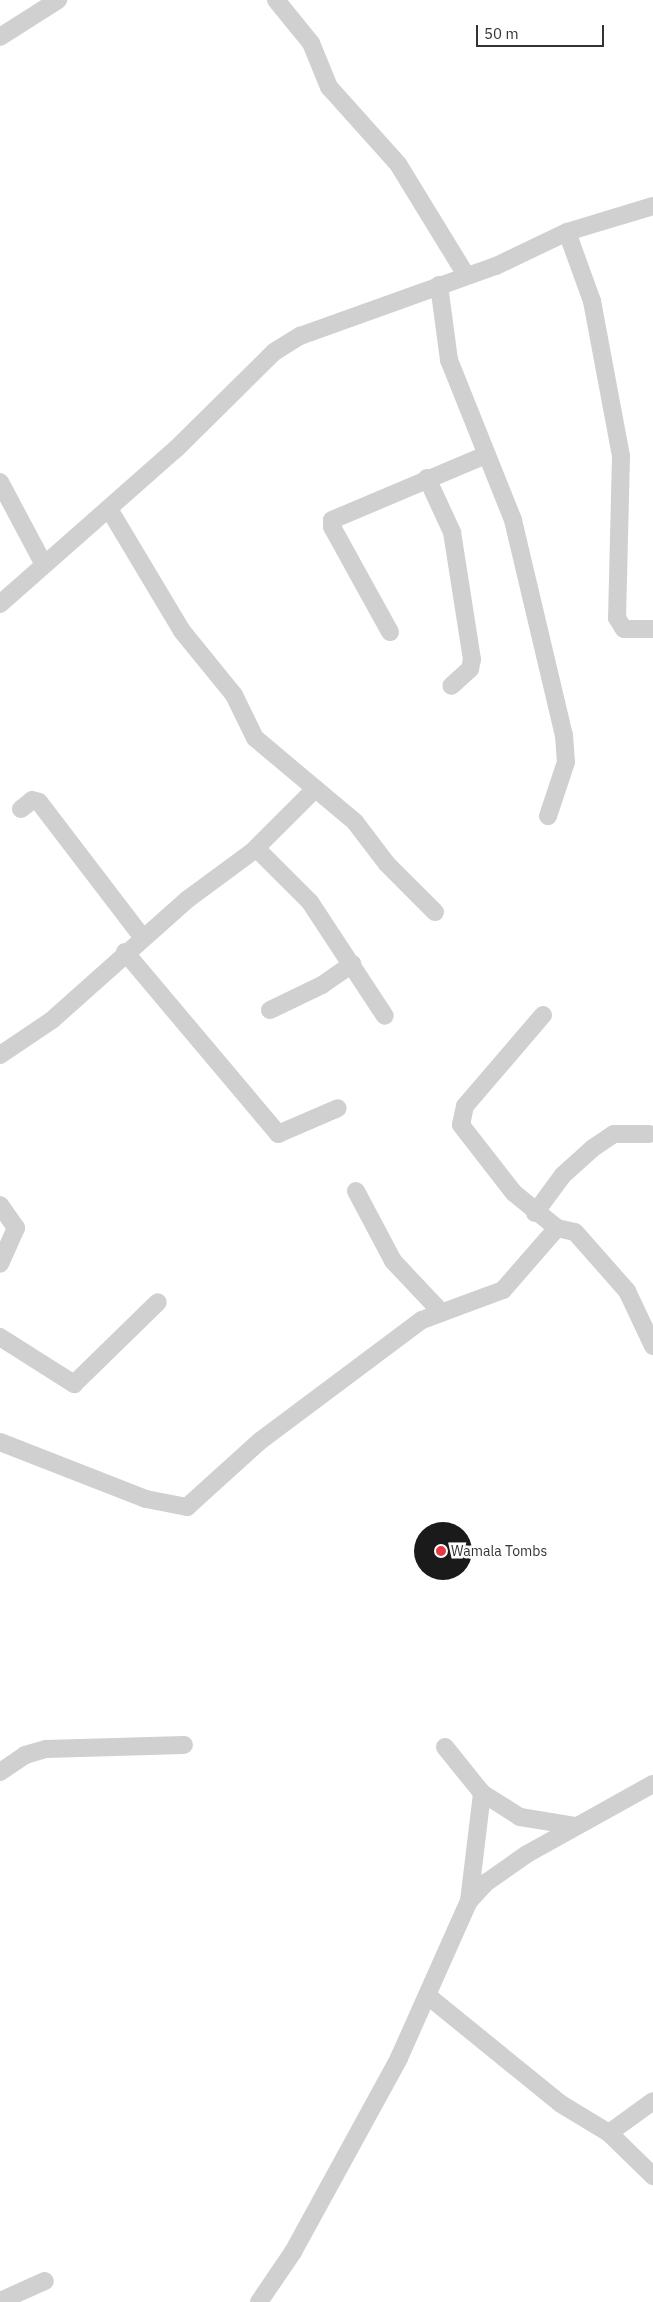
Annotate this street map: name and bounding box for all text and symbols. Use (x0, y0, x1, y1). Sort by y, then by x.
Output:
scale bar (478, 15, 606, 47)
text: 50 m (484, 24, 519, 43)
place label: Wamala Tombs (451, 1543, 547, 1559)
marker: Wamala Tombs (435, 1545, 447, 1557)

